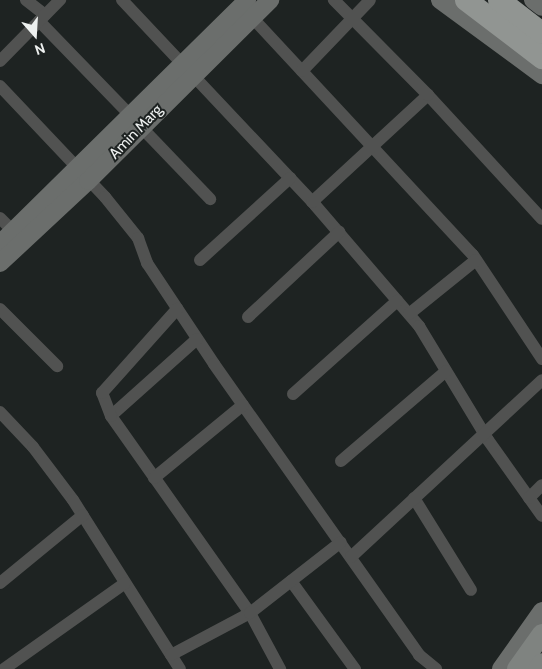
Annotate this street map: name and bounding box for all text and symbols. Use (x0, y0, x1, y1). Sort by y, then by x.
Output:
north arrow (10, 10, 60, 60)
text: N (32, 39, 47, 59)
street label: Amin Marg (106, 101, 166, 163)

